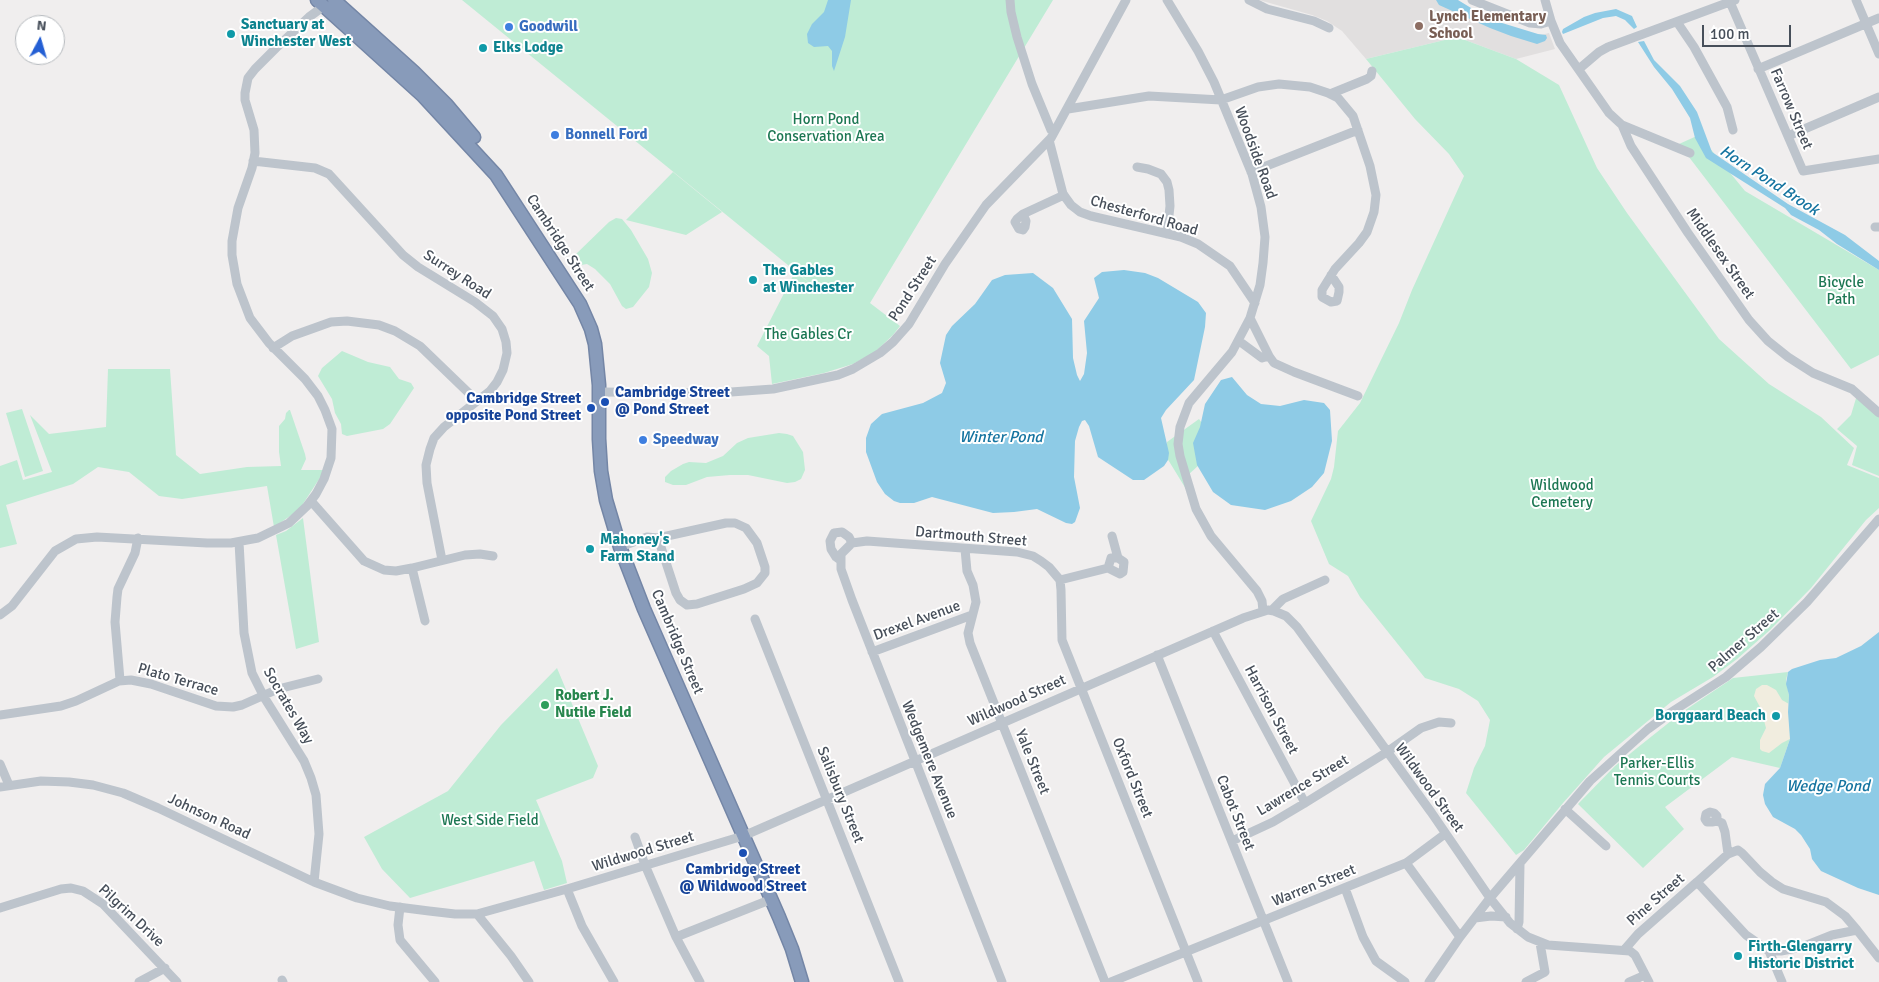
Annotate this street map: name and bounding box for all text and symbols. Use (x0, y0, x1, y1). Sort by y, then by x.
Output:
place label: Lynch Elementary School (1429, 8, 1546, 43)
north arrow (15, 15, 65, 65)
scale bar (1704, 15, 1793, 47)
place label: Sanctuary at Winchester West (241, 16, 351, 51)
text: N (36, 17, 47, 35)
place label: Goodwill (519, 18, 578, 36)
marker: Lynch Elementary School (1413, 20, 1425, 32)
marker: Goodwill (503, 21, 515, 33)
text: 100 m (1710, 25, 1750, 43)
marker: Sanctuary at Winchester West (225, 28, 237, 40)
place label: Elks Lodge (493, 39, 563, 57)
marker: Elks Lodge (477, 42, 489, 54)
street label: Farrow Street (1766, 66, 1816, 152)
street label: Woodside Road (1230, 104, 1280, 202)
park label: Horn Pond Conservation Area (767, 111, 885, 146)
place label: Bonnell Ford (565, 126, 648, 144)
marker: Bonnell Ford (549, 129, 561, 141)
water label: Horn Pond Brook (1716, 142, 1822, 220)
street label: Cambridge Street (522, 191, 598, 295)
street label: Chesterford Road (1088, 192, 1200, 240)
street label: Middlesex Street (1682, 205, 1758, 303)
street label: Surrey Road (420, 246, 494, 304)
street label: Pond Street (885, 253, 941, 325)
place label: The Gables at Winchester (763, 262, 854, 297)
marker: The Gables at Winchester (747, 274, 759, 286)
park label: Bicycle Path (1818, 274, 1864, 309)
park label: The Gables Cr (764, 326, 852, 344)
place label: Cambridge Street @ Pond Street (615, 384, 730, 419)
place label: Cambridge Street opposite Pond Street (446, 390, 581, 425)
marker: Cambridge Street @ Pond Street (599, 396, 611, 408)
marker: Cambridge Street opposite Pond Street (585, 402, 597, 414)
water label: Winter Pond (959, 428, 1043, 448)
place label: Speedway (653, 431, 719, 449)
marker: Speedway (637, 434, 649, 446)
park label: Wildwood Cemetery (1530, 477, 1594, 512)
street label: Dartmouth Street (914, 523, 1028, 551)
place label: Mahoney's Farm Stand (600, 531, 674, 566)
marker: Mahoney's Farm Stand (584, 543, 596, 555)
street label: Cambridge Street (647, 587, 707, 697)
street label: Drexel Avenue (871, 597, 963, 645)
street label: Palmer Street (1705, 605, 1783, 677)
street label: Plato Terrace (136, 660, 220, 700)
street label: Harrison Street (1240, 663, 1302, 757)
street label: Socrates Way (259, 665, 317, 747)
street label: Wildwood Street (965, 671, 1069, 731)
place label: Robert J. Nutile Field (555, 687, 632, 722)
street label: Wedgemere Avenue (897, 698, 961, 822)
marker: Robert J. Nutile Field (539, 699, 551, 711)
place label: Borggaard Beach (1655, 707, 1766, 725)
marker: Borggaard Beach (1770, 710, 1782, 722)
street label: Yale Street (1011, 727, 1053, 797)
street label: Oxford Street (1108, 735, 1156, 821)
street label: Wildwood Street (1391, 740, 1467, 836)
street label: Salisbury Street (812, 744, 868, 846)
street label: Lawrence Street (1254, 752, 1352, 820)
park label: Parker-Ellis Tennis Courts (1614, 755, 1700, 790)
street label: Cabot Street (1212, 773, 1258, 853)
water label: Wedge Pond (1786, 777, 1870, 797)
street label: Johnson Road (165, 790, 253, 844)
park label: West Side Field (441, 812, 539, 830)
street label: Wildwood Street (590, 828, 696, 876)
marker: Cambridge Street @ Wildwood Street (737, 847, 749, 859)
place label: Cambridge Street @ Wildwood Street (679, 861, 807, 896)
street label: Warren Street (1270, 861, 1358, 911)
street label: Pine Street (1623, 870, 1689, 930)
street label: Pilgrim Drive (94, 881, 168, 951)
place label: Firth-Glengarry Historic District (1748, 938, 1854, 973)
marker: Firth-Glengarry Historic District (1732, 950, 1744, 962)

